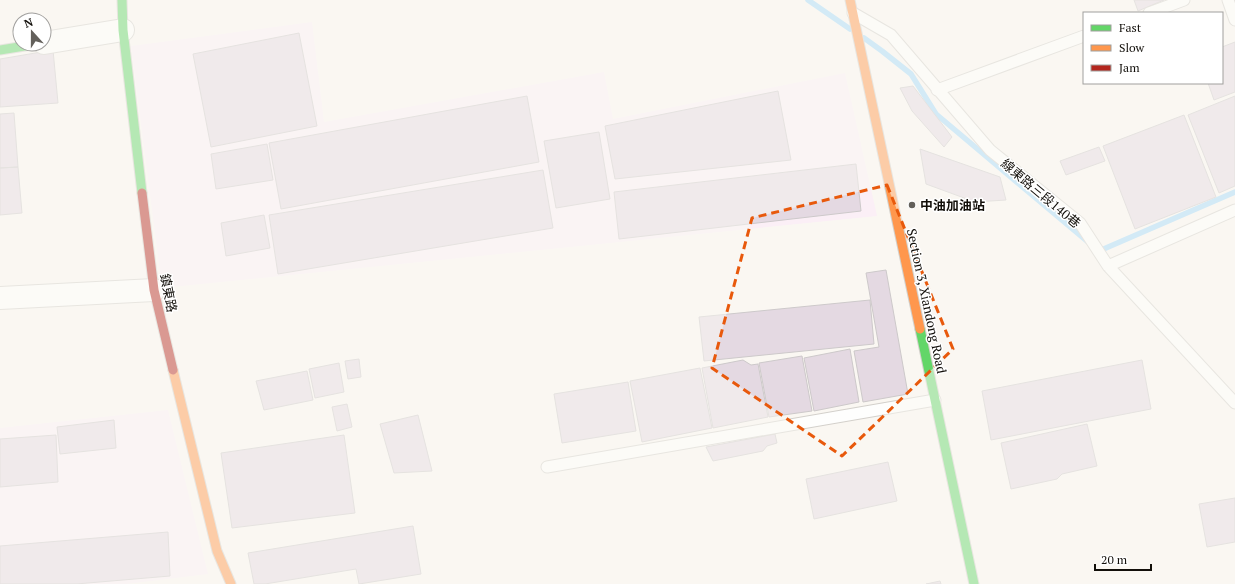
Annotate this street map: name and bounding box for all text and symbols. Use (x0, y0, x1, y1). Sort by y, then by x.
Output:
north arrow (12, 12, 52, 52)
legend (1083, 12, 1223, 84)
text: N (22, 14, 35, 31)
text: Fast (1119, 20, 1142, 35)
text: Slow (1119, 40, 1145, 55)
text: Jam (1119, 60, 1140, 75)
street label: 線東路三段140巷 (997, 154, 1085, 232)
place label: 中油加油站 (920, 196, 985, 214)
marker: 中油加油站 (907, 200, 917, 210)
street label: Section 3, Xiandong Road (903, 227, 951, 375)
street label: 鎮東路 (156, 272, 182, 314)
scale bar (1095, 546, 1151, 572)
text: 20 m (1101, 552, 1128, 567)

